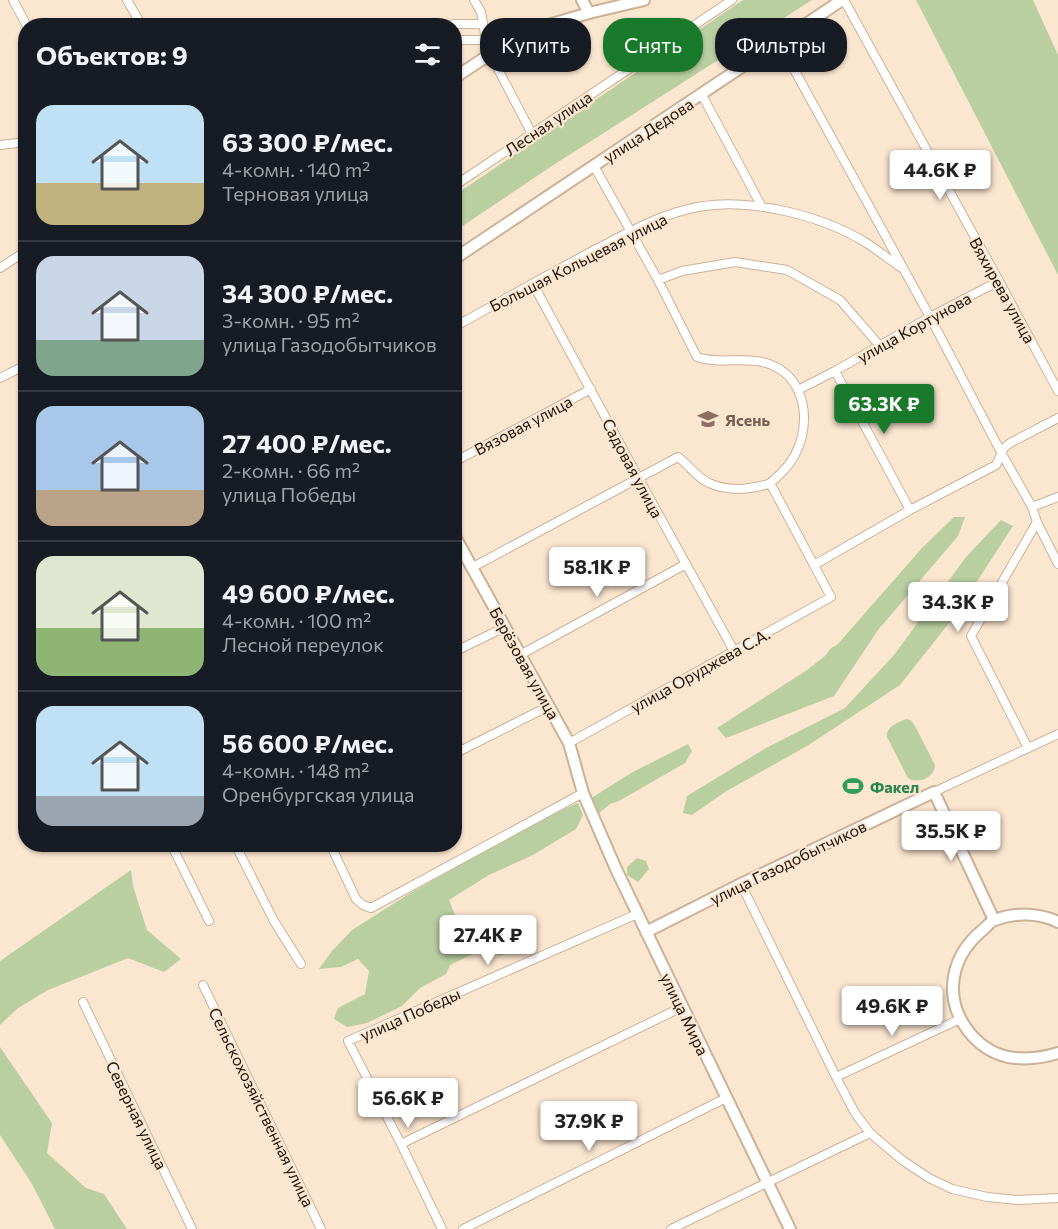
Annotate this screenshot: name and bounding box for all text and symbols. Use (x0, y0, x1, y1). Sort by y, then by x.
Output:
chip: Купить (480, 18, 591, 72)
chip: Снять (603, 18, 703, 72)
chip: Фильтры (715, 18, 847, 72)
icon: filters (411, 38, 444, 71)
text: Объектов: 9 (36, 39, 188, 70)
street label: Лесная улица (501, 87, 595, 159)
street label: улица Дедова (599, 94, 697, 166)
text: 63 300 ₽/мес. (222, 126, 393, 157)
icon: home (84, 129, 156, 201)
pin: 44.6K ₽ (885, 150, 995, 201)
text: 4-комн. · 140 m² (222, 157, 370, 181)
text: 44.6K ₽ (904, 157, 976, 181)
text: Терновая улица (222, 181, 369, 205)
street label: Большая Кольцевая улица (486, 209, 670, 315)
street label: Вяхирева улица (966, 234, 1040, 346)
text: 34 300 ₽/мес. (222, 277, 393, 308)
icon: home (84, 280, 156, 352)
street label: улица Кортунова (854, 288, 974, 366)
text: 3-комн. · 95 m² (222, 308, 360, 332)
text: улица Газодобытчиков (222, 332, 437, 356)
pin: 63.3K ₽ (829, 384, 939, 435)
street label: Вязовая улица (471, 391, 575, 459)
text: 63.3K ₽ (848, 391, 920, 415)
school or university icon: Ясень (696, 407, 720, 431)
place label: Ясень (725, 410, 770, 429)
street label: Садовая улица (599, 415, 667, 521)
text: 27 400 ₽/мес. (222, 427, 392, 458)
icon: home (84, 430, 156, 502)
text: 2-комн. · 66 m² (222, 458, 360, 482)
text: улица Победы (222, 482, 356, 506)
pin: 58.1K ₽ (542, 547, 652, 598)
text: 58.1K ₽ (563, 554, 631, 578)
text: 49 600 ₽/мес. (222, 577, 395, 608)
icon: home (84, 580, 156, 652)
pin: 34.3K ₽ (903, 582, 1013, 633)
text: 34.3K ₽ (922, 589, 994, 613)
street label: Берёзовая улица (486, 603, 564, 723)
text: 4-комн. · 100 m² (222, 608, 371, 632)
street label: улица Оруджева С.А. (627, 624, 773, 716)
text: Лесной переулок (222, 632, 384, 656)
text: 56 600 ₽/мес. (222, 727, 394, 758)
icon: home (84, 730, 156, 802)
text: 4-комн. · 148 m² (222, 758, 369, 782)
sports icon: Факел (841, 774, 865, 798)
place label: Факел (870, 777, 919, 796)
text: Оренбургская улица (222, 782, 414, 806)
pin: 35.5K ₽ (896, 811, 1006, 862)
street label: улица Газодобытчиков (707, 816, 869, 908)
text: 35.5K ₽ (916, 818, 986, 842)
pin: 27.4K ₽ (433, 915, 543, 966)
text: 27.4K ₽ (453, 922, 523, 946)
street label: улица Мира (657, 970, 713, 1058)
street label: улица Победы (357, 983, 463, 1045)
pin: 49.6K ₽ (837, 986, 947, 1037)
text: 49.6K ₽ (856, 993, 928, 1017)
street label: Сельскохозяйственная улица (205, 1004, 319, 1210)
street label: Северная улица (103, 1058, 171, 1172)
pin: 56.6K ₽ (353, 1078, 463, 1129)
text: 56.6K ₽ (372, 1085, 444, 1109)
pin: 37.9K ₽ (534, 1101, 644, 1152)
text: 37.9K ₽ (554, 1108, 624, 1132)

